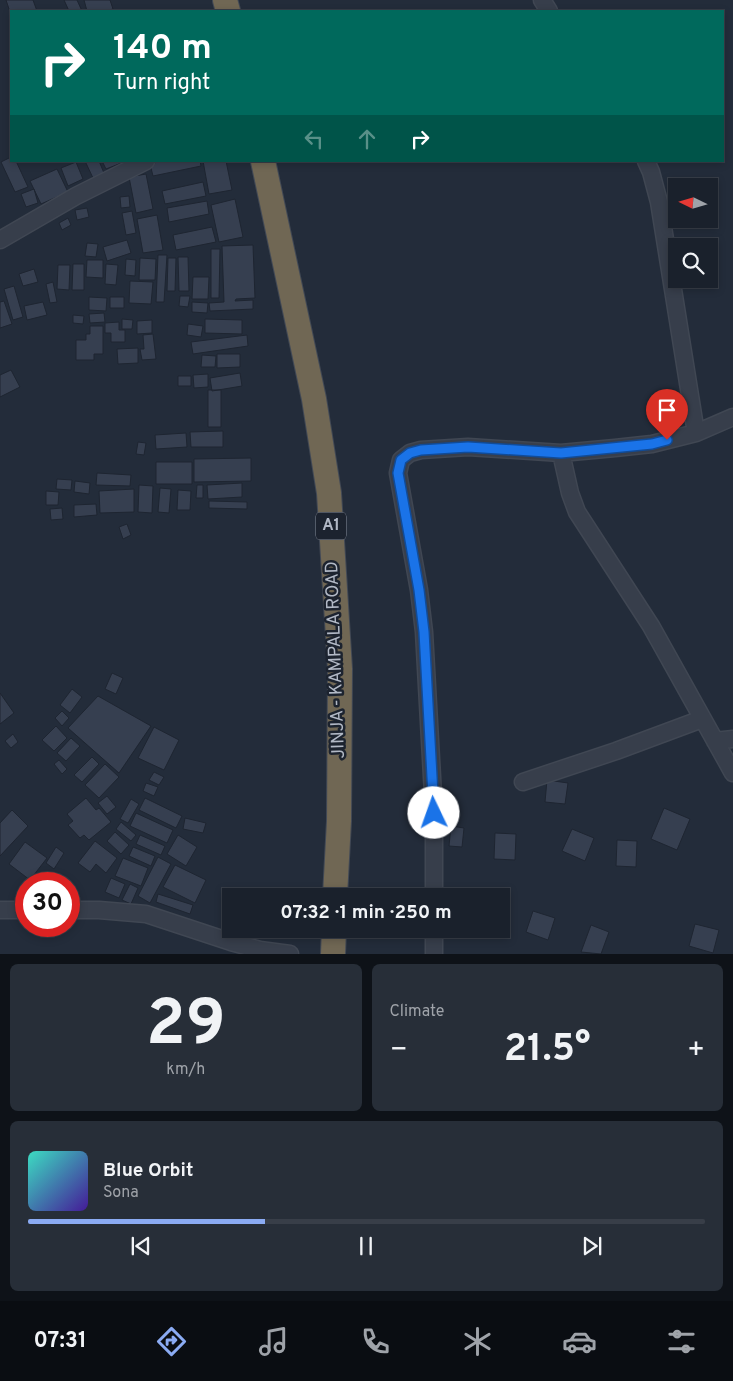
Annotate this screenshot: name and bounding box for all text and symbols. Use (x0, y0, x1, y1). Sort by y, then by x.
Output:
text: 140 m (113, 27, 212, 71)
icon: right (30, 30, 95, 95)
text: Turn right (113, 70, 210, 97)
icon: left (300, 125, 328, 153)
icon: ahead (353, 125, 381, 153)
icon: right (406, 125, 434, 153)
north arrow (668, 178, 718, 228)
map controls (668, 178, 718, 288)
button: search (668, 238, 718, 288)
pin (646, 389, 688, 440)
icon: arrive (653, 396, 681, 424)
road number: A1 (316, 512, 346, 540)
street label: JINJA - KAMPALA ROAD (321, 561, 351, 759)
position arrow (407, 786, 459, 838)
speed limit sign: 30 (15, 872, 80, 937)
text: 07:32 · 1 min · 250 m (280, 901, 452, 925)
text: 29 (146, 986, 226, 1068)
text: Climate (390, 1002, 444, 1022)
text: 21.5° (504, 1026, 591, 1075)
text: − (390, 1033, 408, 1069)
text: + (687, 1033, 705, 1069)
text: km/h (166, 1060, 205, 1080)
text: Blue Orbit (103, 1159, 193, 1183)
text: Sona (103, 1183, 139, 1203)
icon: previous (127, 1232, 155, 1260)
icon: pause (352, 1232, 380, 1260)
icon: next (578, 1232, 606, 1260)
icon: directions (154, 1324, 189, 1359)
icon: music (256, 1324, 291, 1359)
icon: phone (358, 1324, 393, 1359)
icon: climate (460, 1324, 495, 1359)
icon: car (562, 1324, 597, 1359)
icon: filters (664, 1324, 699, 1359)
text: 07:31 (34, 1328, 87, 1355)

